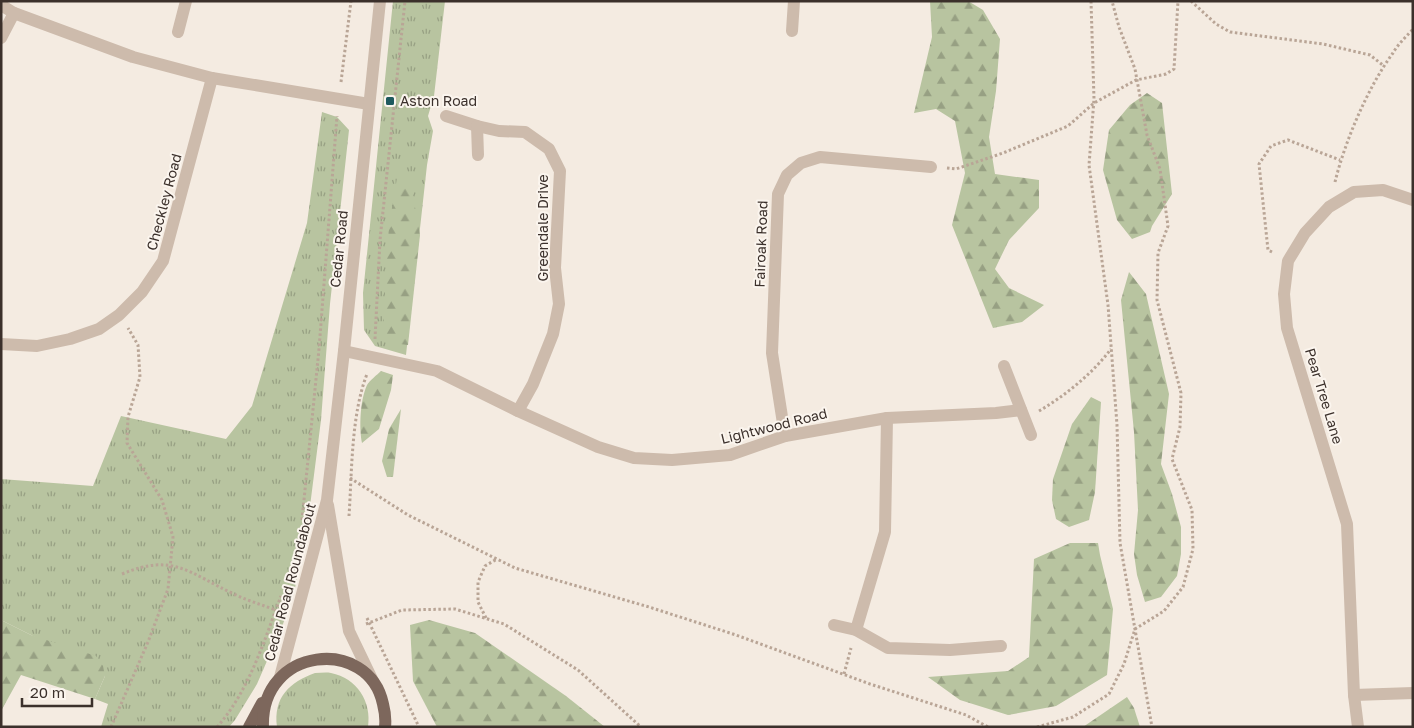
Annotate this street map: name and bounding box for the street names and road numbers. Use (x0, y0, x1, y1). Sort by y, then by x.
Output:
street label: Checkley Road (142, 152, 185, 252)
street label: Greendale Drive (534, 174, 551, 282)
street label: Fairoak Road (750, 200, 771, 288)
street label: Cedar Road (326, 210, 351, 288)
street label: Pear Tree Lane (1302, 346, 1347, 446)
street label: Lightwood Road (719, 404, 829, 447)
street label: Cedar Road Roundabout (260, 501, 319, 663)

